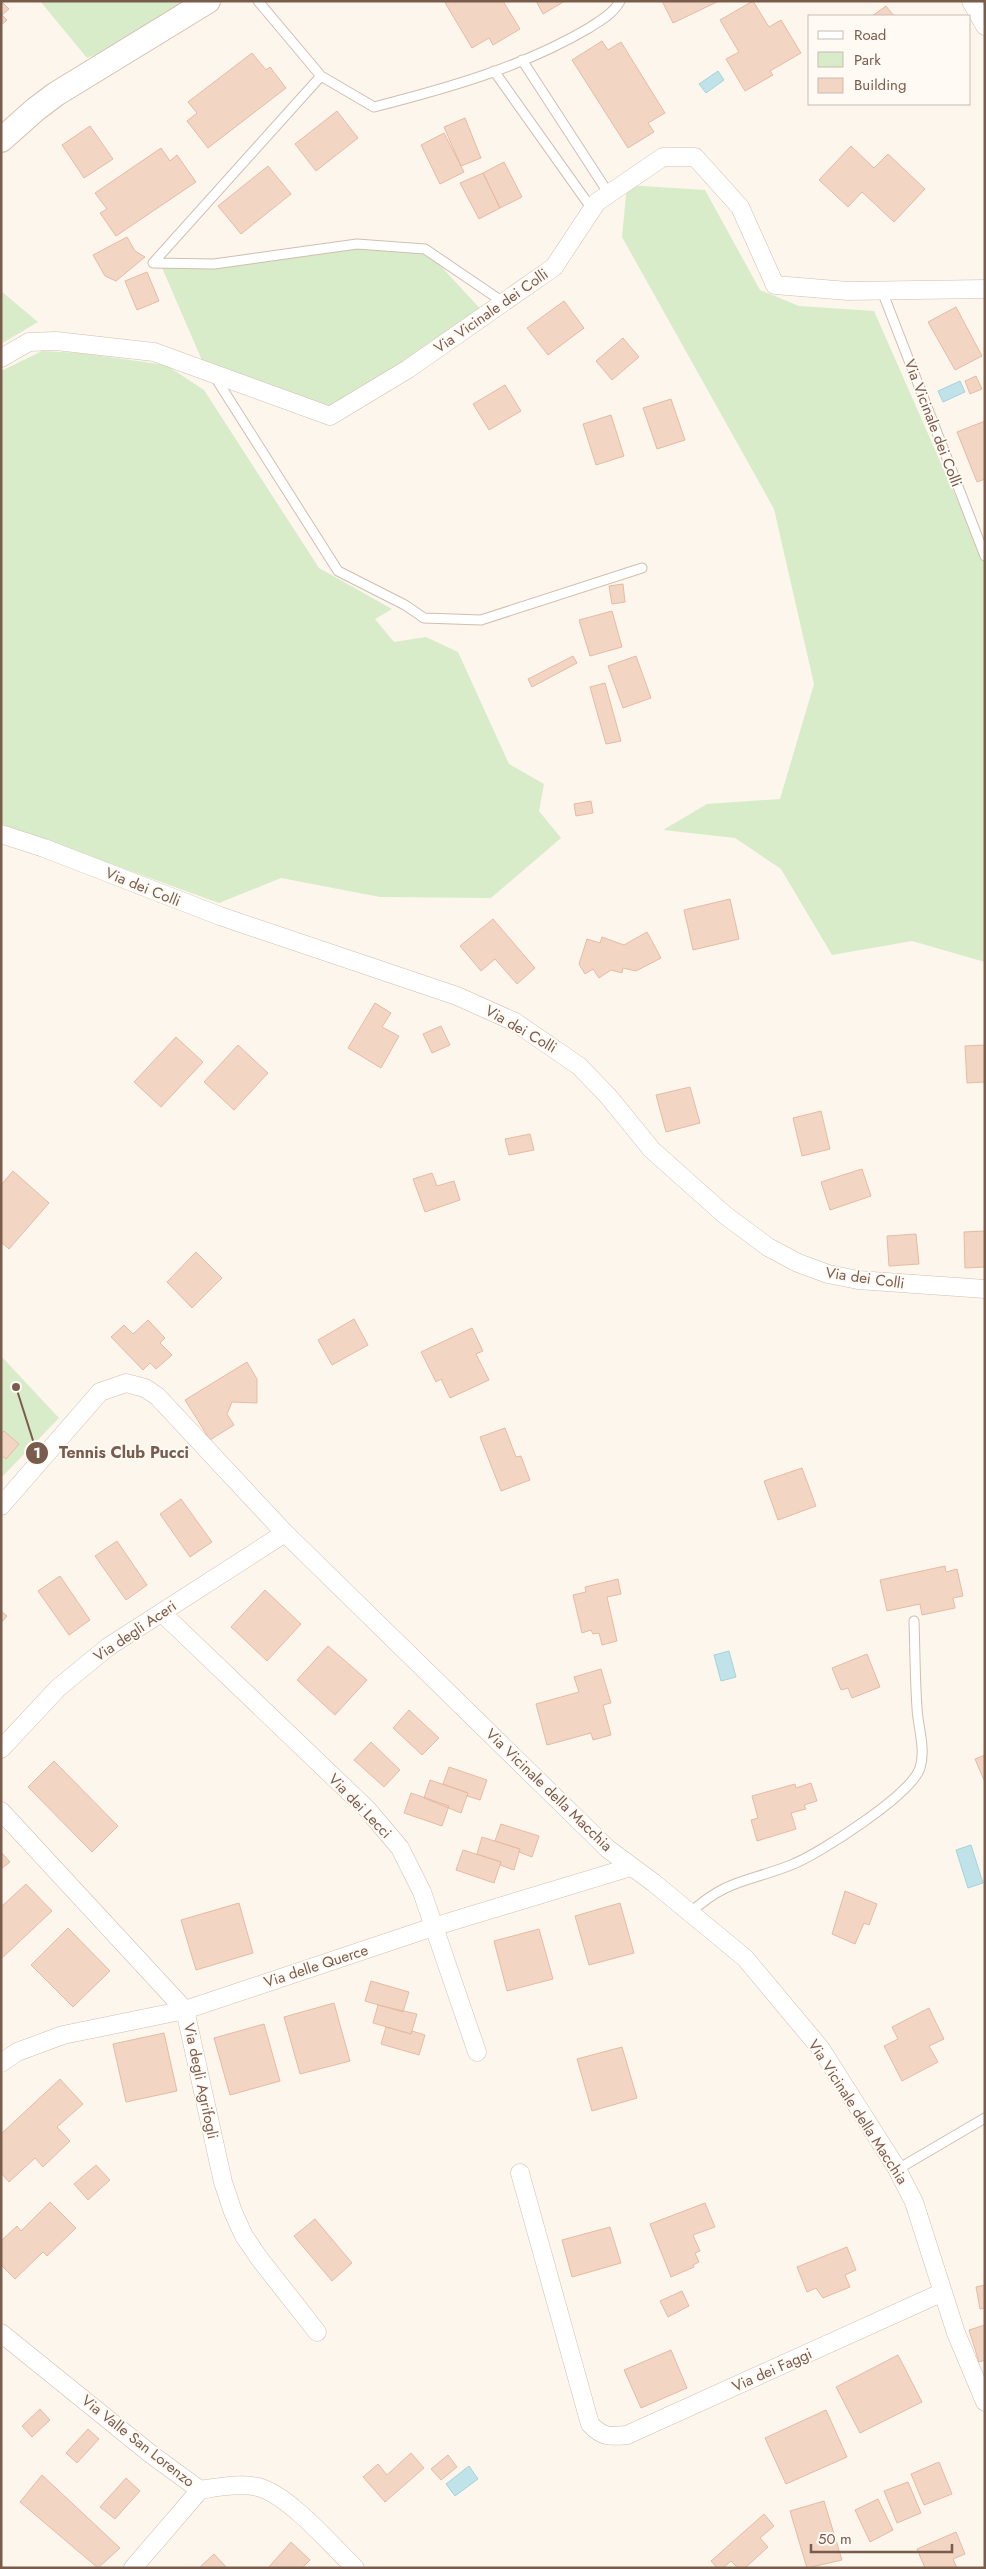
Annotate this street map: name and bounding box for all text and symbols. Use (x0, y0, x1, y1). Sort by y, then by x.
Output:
legend (808, 15, 971, 105)
text: Road (854, 24, 886, 46)
text: Park (854, 49, 881, 71)
text: Building (854, 74, 906, 96)
street label: Via Vicinale dei Colli (429, 263, 553, 359)
street label: Via Vicinale dei Colli (899, 356, 967, 490)
street label: Via dei Colli (102, 862, 184, 912)
street label: Via dei Colli (481, 1000, 561, 1058)
street label: Via dei Colli (824, 1262, 906, 1294)
callout: Tennis Club Pucci (24, 1437, 199, 1468)
text: Tennis Club Pucci (59, 1441, 189, 1464)
text: 1 (33, 1442, 41, 1464)
street label: Via degli Aceri (89, 1595, 181, 1667)
street label: Via Vicinale della Macchia (481, 1723, 617, 1857)
street label: Via dei Lecci (323, 1769, 397, 1843)
street label: Via delle Querce (261, 1939, 371, 1993)
street label: Via degli Agrifogli (178, 2021, 224, 2141)
street label: Via Vicinale della Macchia (803, 2035, 913, 2189)
street label: Via dei Faggi (728, 2343, 816, 2397)
street label: Via Valle San Lorenzo (77, 2390, 199, 2492)
scale bar (811, 2522, 952, 2554)
text: 50 m (818, 2528, 852, 2550)

